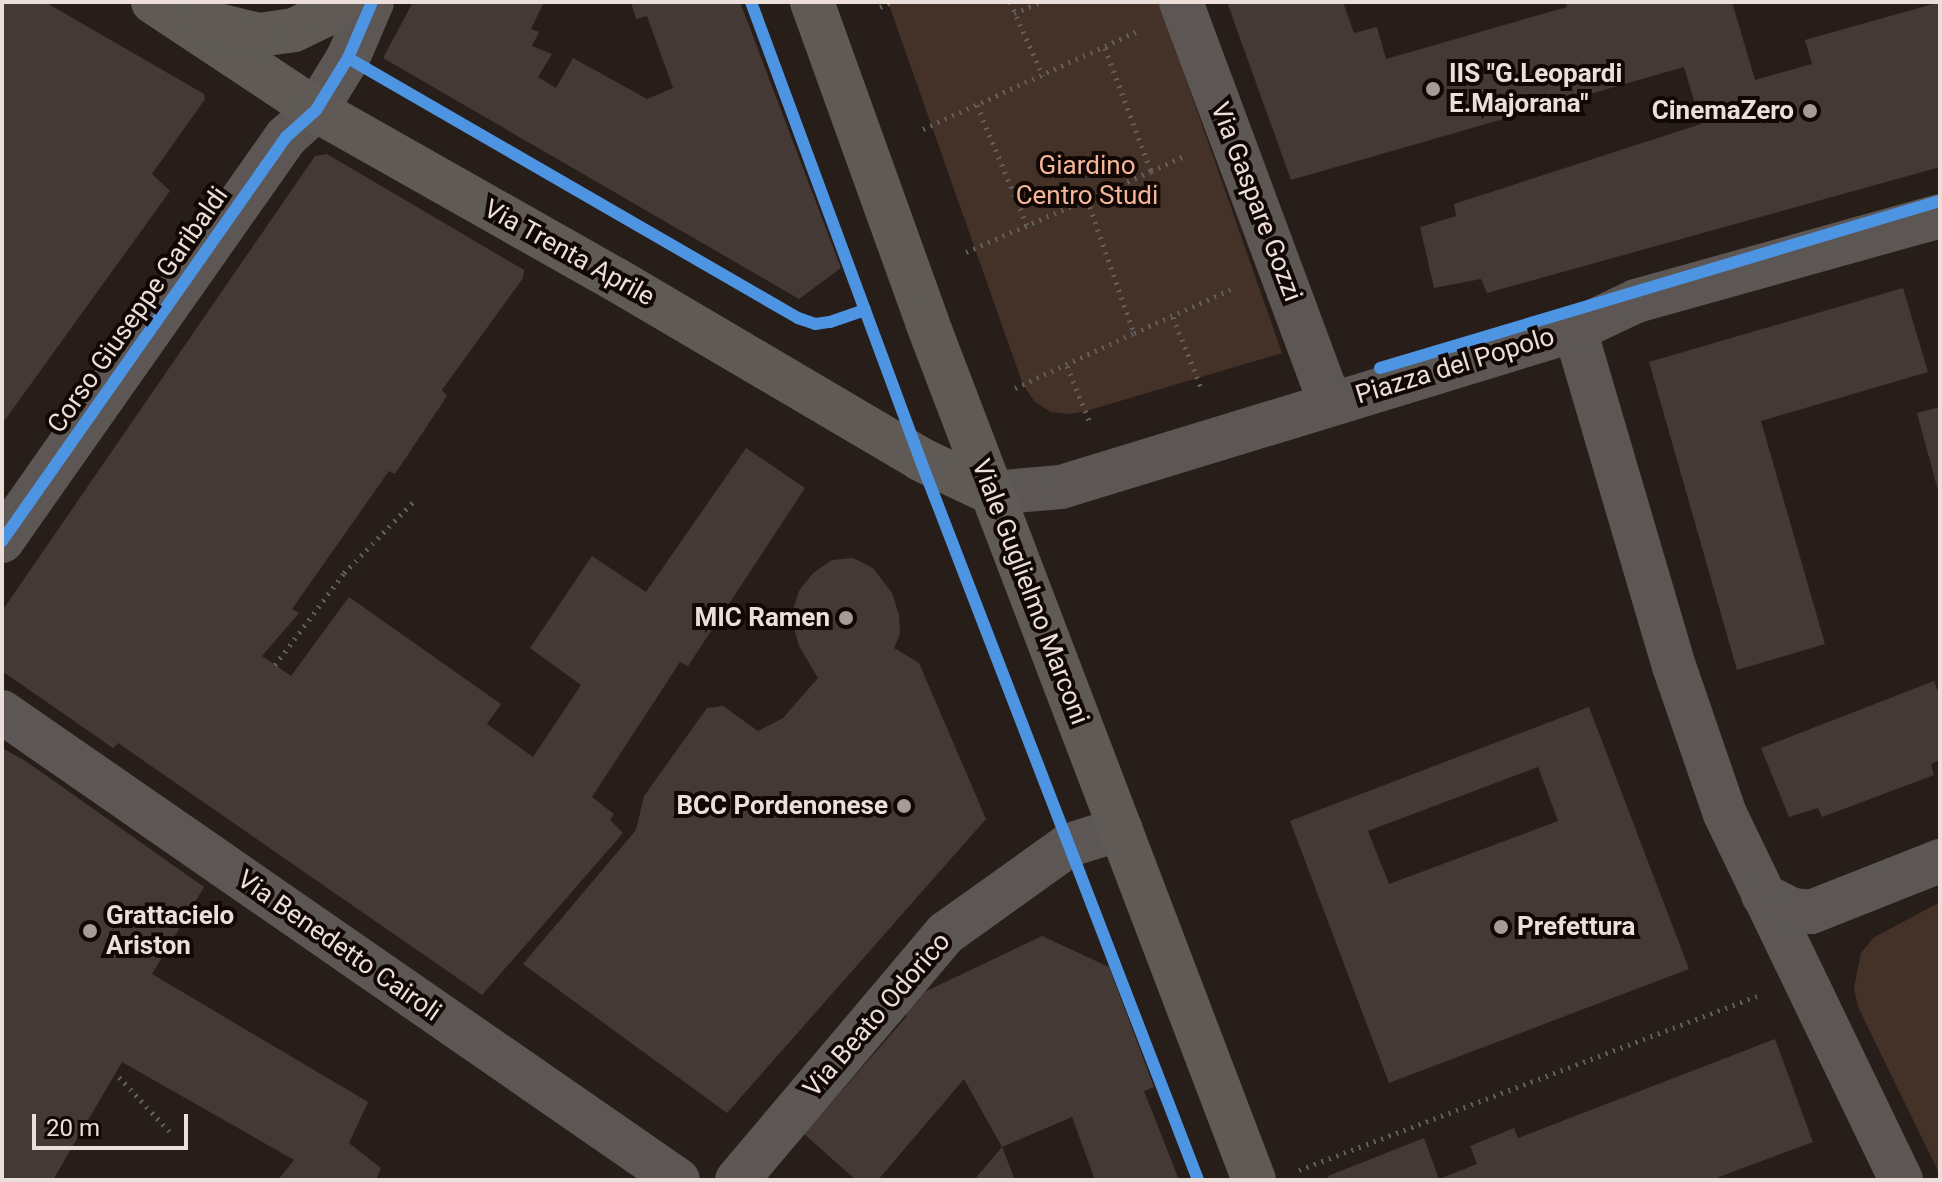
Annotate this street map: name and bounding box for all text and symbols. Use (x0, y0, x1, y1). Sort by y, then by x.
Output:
place label: IIS "G.Leopardi E.Majorana" (1449, 58, 1622, 120)
marker: IIS "G.Leopardi E.Majorana" (1424, 80, 1442, 98)
place label: CinemaZero (1652, 95, 1794, 127)
street label: Via Gaspare Gozzi (1204, 98, 1308, 306)
marker: CinemaZero (1801, 102, 1819, 120)
park label: Giardino Centro Studi (1016, 150, 1158, 212)
street label: Corso Giuseppe Garibaldi (41, 181, 235, 439)
street label: Via Trenta Aprile (478, 193, 660, 313)
street label: Piazza del Popolo (1352, 321, 1558, 411)
street label: Viale Guglielmo Marconi (965, 455, 1095, 729)
place label: MIC Ramen (694, 602, 830, 634)
marker: MIC Ramen (837, 609, 855, 627)
place label: BCC Pordenonese (676, 790, 888, 822)
marker: BCC Pordenonese (895, 797, 913, 815)
street label: Via Benedetto Cairoli (231, 864, 447, 1028)
place label: Grattacielo Ariston (106, 900, 234, 962)
place label: Prefettura (1517, 911, 1635, 943)
marker: Prefettura (1492, 918, 1510, 936)
marker: Grattacielo Ariston (81, 922, 99, 940)
street label: Via Beato Odorico (797, 926, 957, 1104)
scale bar (36, 1098, 192, 1148)
text: 20 m (46, 1114, 100, 1142)

